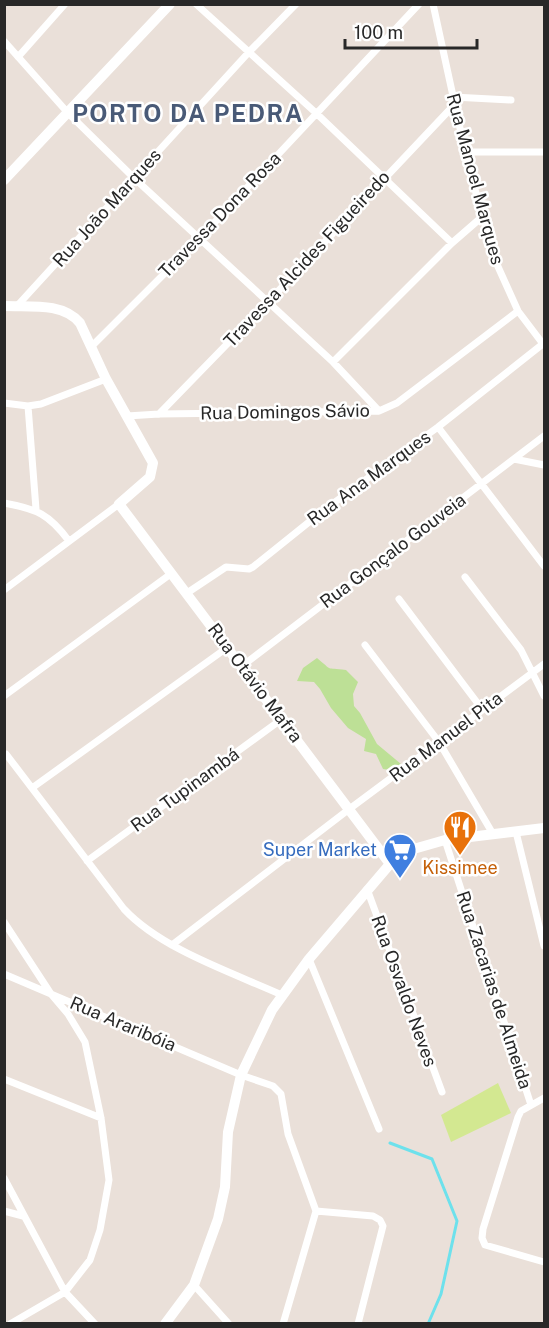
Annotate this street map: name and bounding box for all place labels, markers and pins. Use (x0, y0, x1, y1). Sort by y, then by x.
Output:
restaurant icon: Kissimee (442, 809, 478, 856)
supermarket icon: Super Market (382, 832, 418, 879)
place label: Super Market (263, 839, 377, 860)
place label: Kissimee (422, 857, 498, 878)

